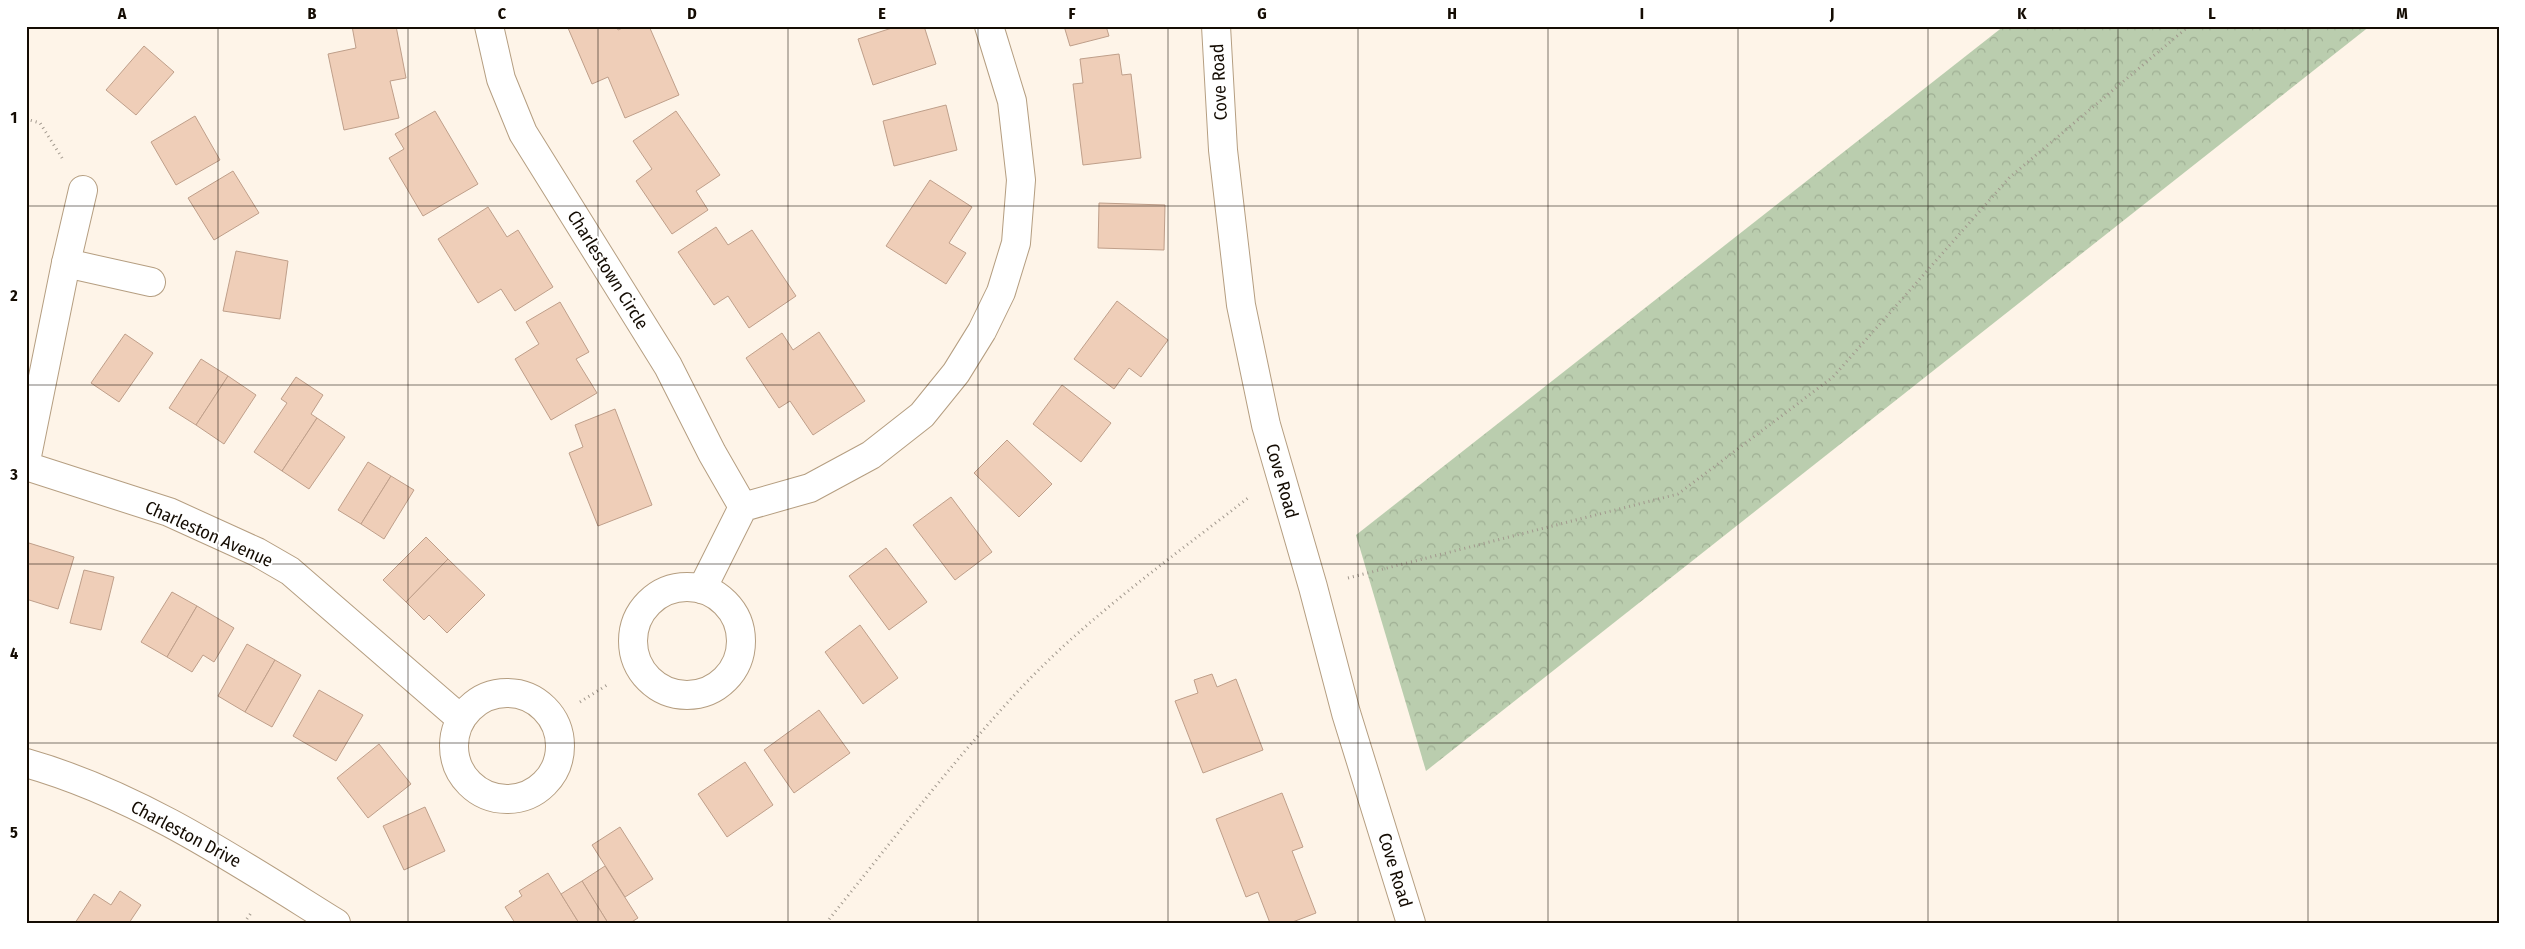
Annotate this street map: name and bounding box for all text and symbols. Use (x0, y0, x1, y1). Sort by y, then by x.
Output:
text: A (117, 4, 127, 23)
text: B (308, 4, 317, 23)
text: C (498, 4, 507, 23)
text: D (687, 4, 697, 23)
text: E (878, 4, 886, 23)
text: F (1068, 4, 1076, 23)
text: G (1257, 4, 1267, 23)
text: H (1447, 4, 1457, 23)
text: I (1640, 4, 1644, 23)
text: J (1829, 4, 1834, 23)
text: K (2017, 4, 2027, 23)
text: L (2208, 4, 2216, 23)
text: M (2396, 4, 2408, 23)
street label: Cove Road (1206, 43, 1232, 121)
text: 1 (11, 108, 17, 127)
street label: Charlestown Circle (563, 206, 653, 334)
text: 2 (9, 286, 18, 305)
street label: Cove Road (1261, 441, 1303, 521)
text: 3 (9, 465, 18, 484)
street label: Charleston Avenue (142, 496, 276, 572)
text: 4 (10, 644, 18, 663)
street label: Charleston Drive (127, 796, 245, 872)
text: 5 (10, 823, 18, 842)
street label: Cove Road (1373, 830, 1417, 910)

